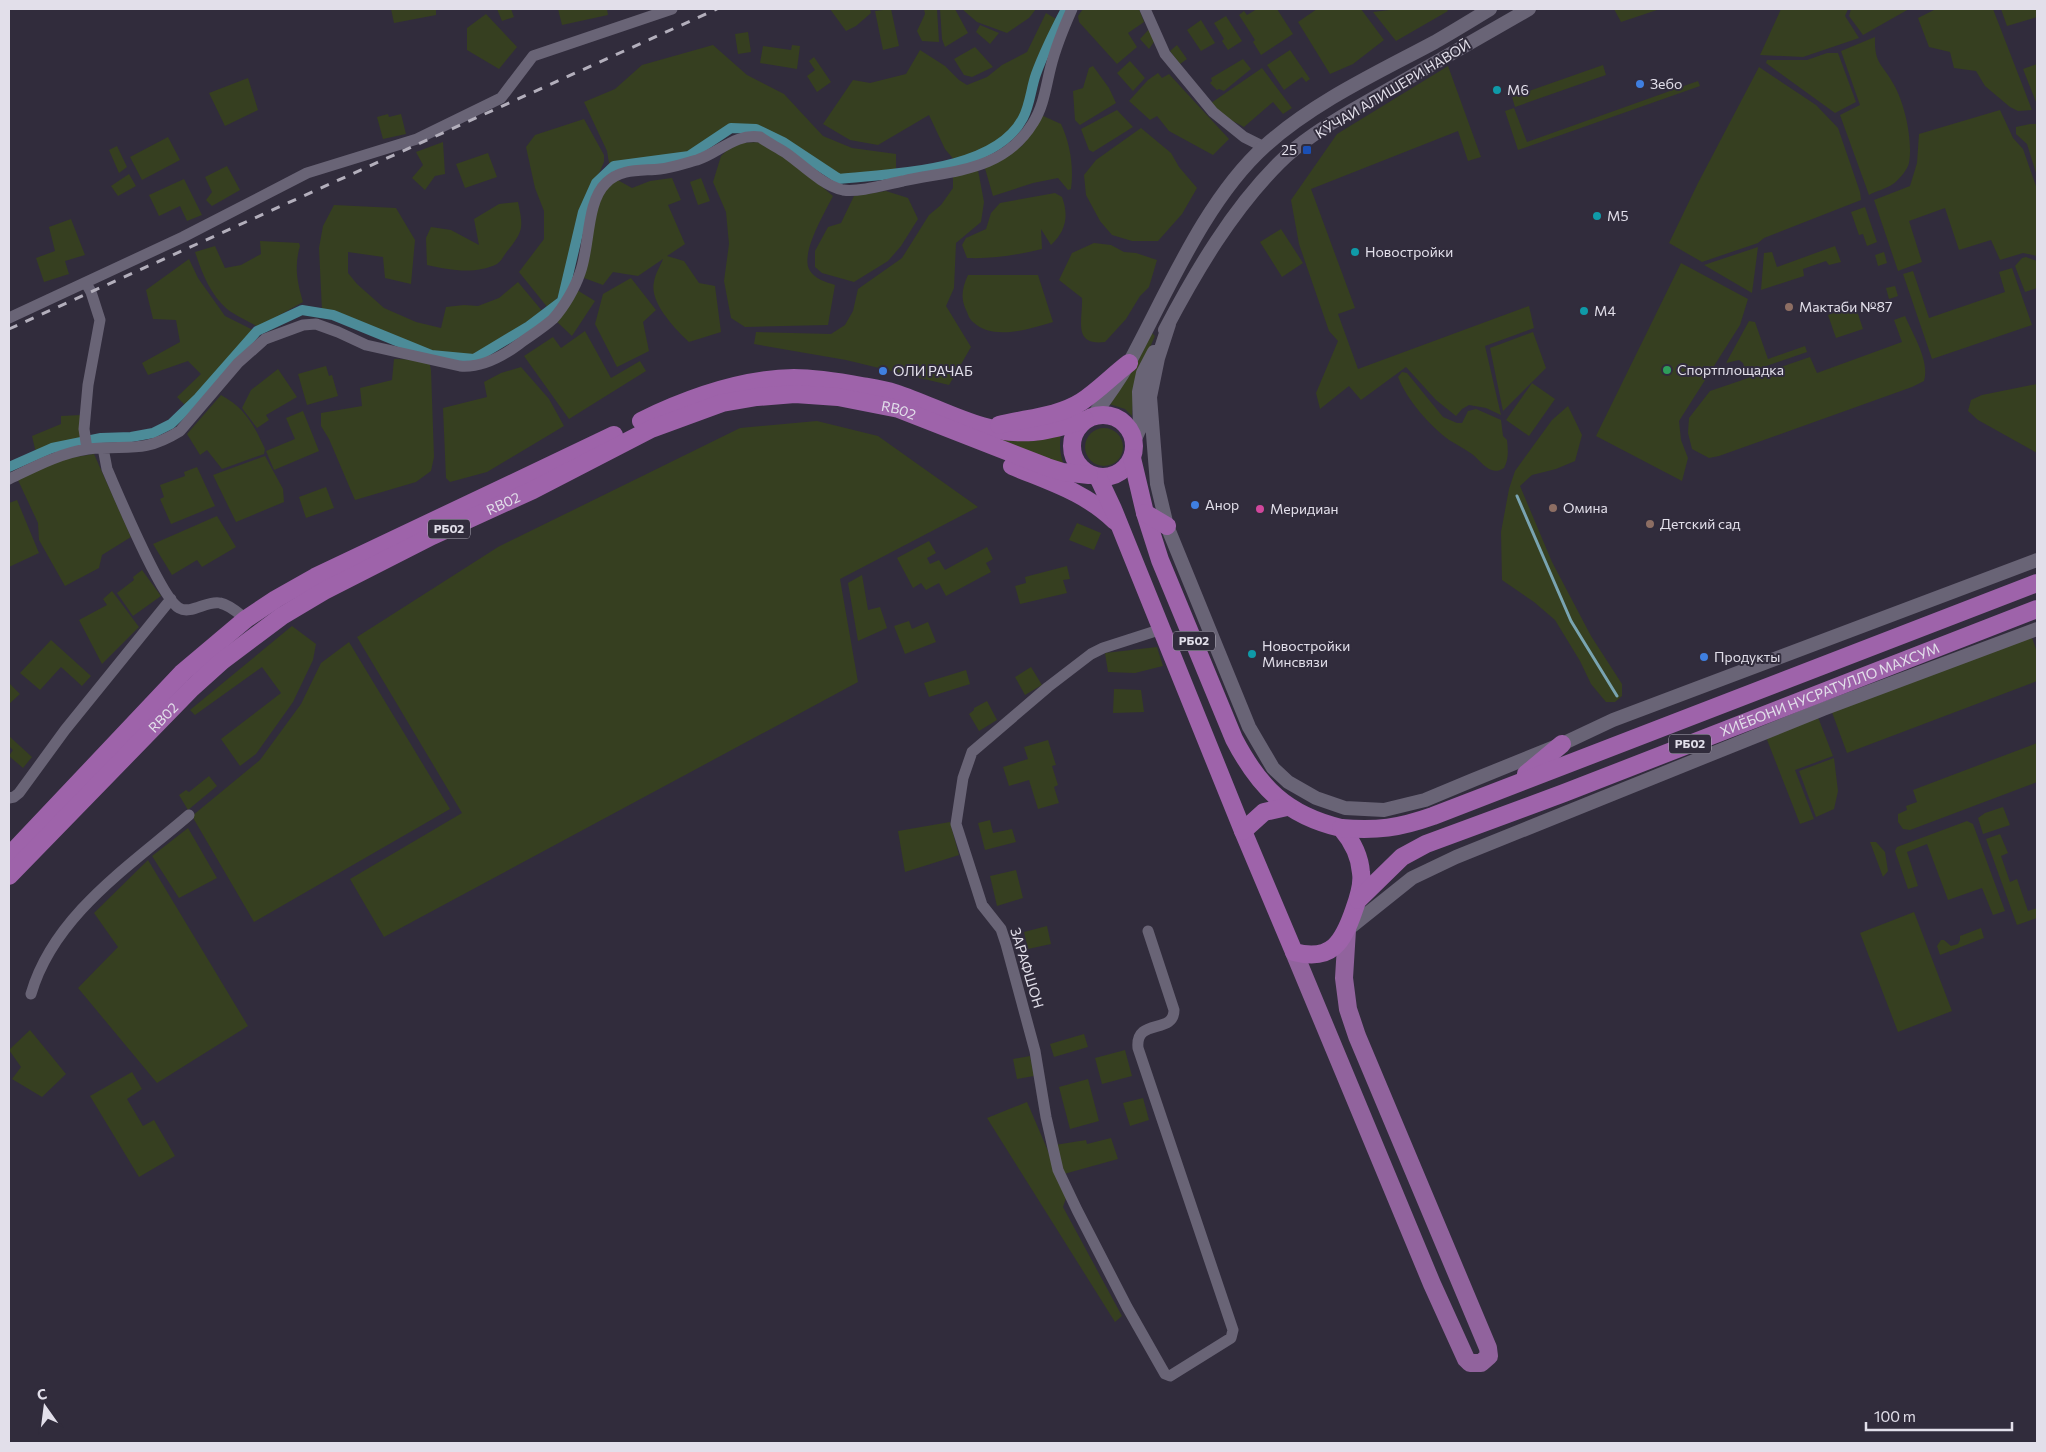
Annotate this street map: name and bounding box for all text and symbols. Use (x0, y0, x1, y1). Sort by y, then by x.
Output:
street label: КӮЧАИ АЛИШЕРИ НАВОӢ (1312, 35, 1473, 142)
place label: Зебо (1650, 75, 1682, 92)
marker: Зебо (1634, 78, 1646, 90)
place label: М6 (1507, 81, 1529, 98)
marker: М6 (1491, 84, 1503, 96)
place label: 25 (1281, 141, 1297, 158)
marker: 25 (1301, 144, 1313, 156)
place label: М5 (1607, 207, 1628, 224)
marker: М5 (1591, 210, 1603, 222)
place label: Новостройки (1365, 243, 1453, 260)
marker: Новостройки (1349, 246, 1361, 258)
place label: Мактаби №87 (1799, 298, 1892, 315)
marker: Мактаби №87 (1783, 301, 1795, 313)
place label: М4 (1594, 302, 1616, 319)
marker: М4 (1578, 305, 1590, 317)
place label: Спортплощадка (1677, 361, 1784, 378)
place label: ОЛИ РАЧАБ (893, 362, 973, 379)
marker: Спортплощадка (1661, 364, 1673, 376)
marker: ОЛИ РАЧАБ (877, 365, 889, 377)
street label: RB02 (880, 397, 919, 423)
street label: RB02 (483, 488, 523, 518)
place label: Анор (1205, 496, 1239, 513)
marker: Анор (1189, 499, 1201, 511)
place label: Омина (1563, 499, 1608, 516)
place label: Меридиан (1270, 500, 1338, 517)
marker: Омина (1547, 502, 1559, 514)
marker: Меридиан (1254, 503, 1266, 515)
place label: Детский сад (1660, 515, 1740, 532)
marker: Детский сад (1644, 518, 1656, 530)
road number: РБ02 (428, 520, 470, 538)
road number: РБ02 (1173, 631, 1215, 650)
place label: Новостройки Минсвязи (1262, 637, 1350, 670)
street label: ХИЁБОНИ НУСРАТУЛЛО МАХСУМ (1717, 639, 1942, 740)
marker: Новостройки Минсвязи (1246, 648, 1258, 660)
place label: Продукты (1714, 648, 1780, 665)
marker: Продукты (1698, 651, 1710, 663)
street label: RB02 (144, 699, 181, 736)
road number: РБ02 (1669, 734, 1711, 754)
street label: ЗАРАФШОН (1007, 925, 1048, 1010)
north arrow (20, 1382, 70, 1432)
text: С (35, 1384, 48, 1403)
scale bar (1866, 1400, 2012, 1432)
text: 100 m (1874, 1407, 1916, 1425)

